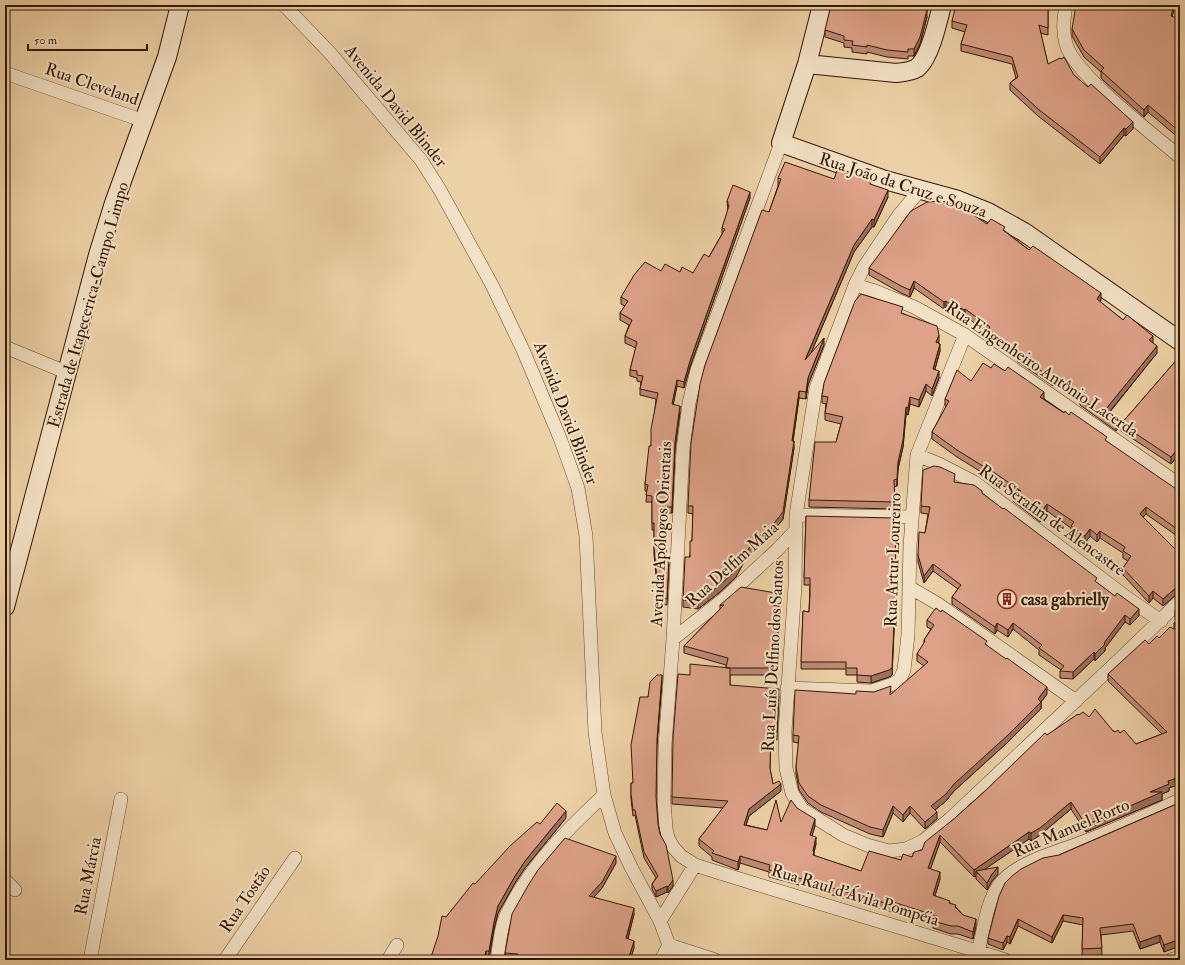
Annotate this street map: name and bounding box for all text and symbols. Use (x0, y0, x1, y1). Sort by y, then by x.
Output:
scale bar (28, 26, 147, 52)
text: 50 m (34, 33, 58, 48)
street label: Avenida David Blinder (340, 40, 452, 172)
street label: Rua Cleveland (42, 58, 142, 110)
street label: Rua João da Cruz e Souza (816, 148, 991, 223)
street label: Estrada de Itapecerica-Campo Limpo (43, 179, 134, 431)
street label: Rua Engenheiro Antônio Lacerda (942, 297, 1143, 442)
street label: Avenida David Blinder (529, 338, 603, 488)
street label: Avenida Apólogos Orientais (646, 440, 677, 628)
street label: Rua Serafim de Alencastre (975, 460, 1129, 580)
street label: Rua Artur Loureiro (880, 492, 906, 628)
street label: Rua Delfim Maia (681, 516, 783, 611)
street label: Rua Luís Delfino dos Santos (757, 559, 789, 752)
building icon: casa gabrielly (996, 588, 1018, 610)
place label: casa gabrielly (1021, 589, 1109, 611)
street label: Rua Manuel Porto (1009, 794, 1133, 862)
street label: Rua Márcia (70, 834, 106, 917)
street label: Rua Raul d'Ávila Pompéia (768, 858, 943, 932)
street label: Rua Tostão (215, 861, 275, 937)

